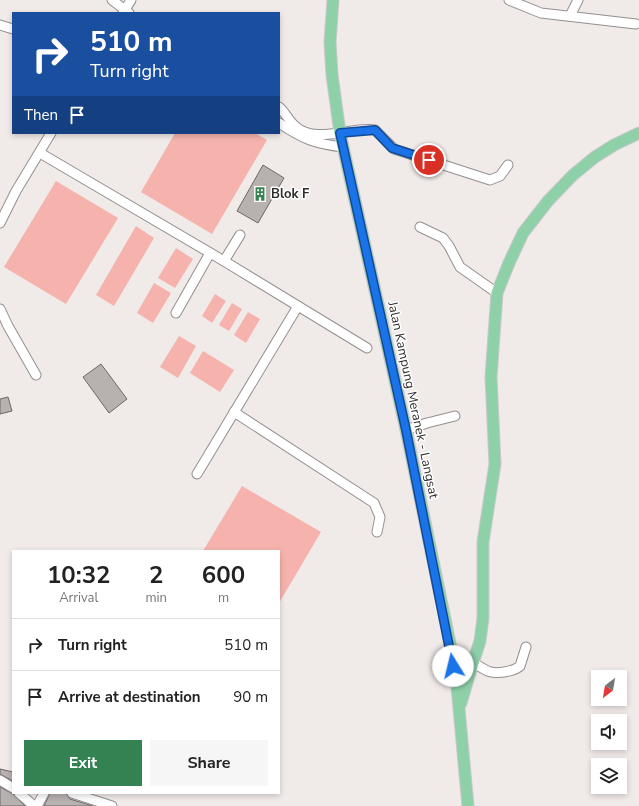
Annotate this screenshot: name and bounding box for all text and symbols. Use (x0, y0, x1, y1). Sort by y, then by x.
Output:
text: 510 m (90, 23, 173, 61)
icon: right (24, 28, 76, 80)
text: Turn right (90, 59, 169, 83)
icon: arrive (66, 104, 88, 126)
text: Then (24, 105, 58, 125)
pin (412, 143, 446, 177)
icon: arrive (418, 149, 440, 171)
place label: Blok F (271, 185, 309, 203)
building icon: Blok F (252, 186, 268, 202)
street label: Jalan Kampung Meranek - Langsat (383, 299, 443, 501)
text: 10:32 (47, 559, 110, 591)
text: 2 (149, 559, 163, 591)
text: 600 (202, 559, 245, 591)
text: Arrival (59, 589, 98, 607)
text: min (145, 589, 167, 607)
text: m (218, 589, 229, 607)
icon: right (24, 634, 46, 656)
text: Turn right (58, 635, 127, 655)
text: 510 m (224, 635, 268, 655)
position arrow (432, 645, 474, 687)
north arrow (591, 670, 627, 706)
map controls (591, 670, 627, 794)
icon: arrive (24, 686, 46, 708)
text: Arrive at destination (58, 687, 201, 707)
text: 90 m (233, 687, 268, 707)
button: sound (591, 714, 627, 750)
button: Exit (24, 740, 142, 786)
button: Share (150, 740, 268, 786)
button: layers (591, 758, 627, 794)

